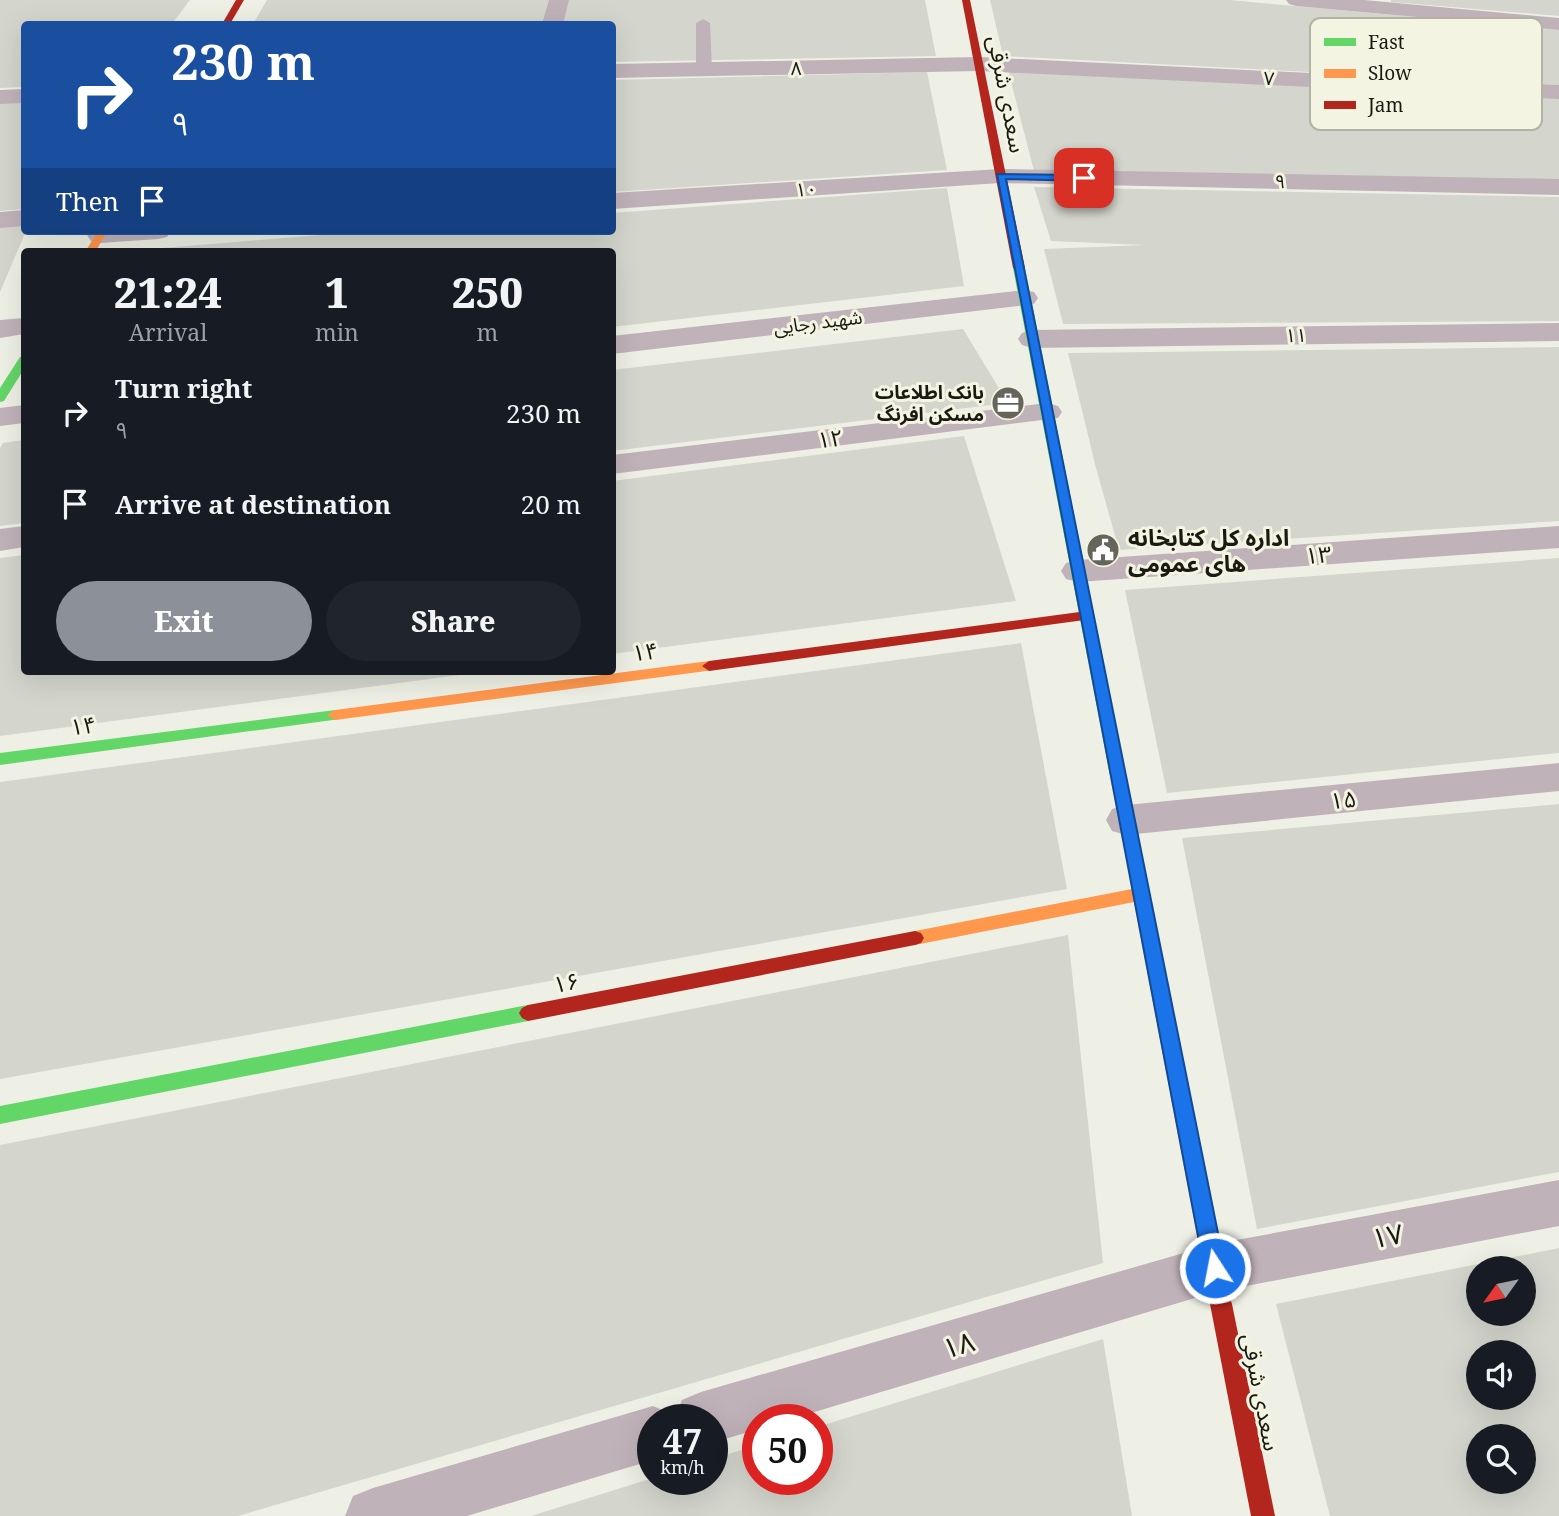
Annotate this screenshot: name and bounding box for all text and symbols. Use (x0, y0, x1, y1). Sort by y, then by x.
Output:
legend (1310, 18, 1542, 130)
text: 230 m (171, 28, 315, 94)
text: Fast (1368, 29, 1405, 55)
street label: سعدی شرقی (981, 32, 1035, 156)
icon: right (56, 49, 147, 140)
street label: ۸ (790, 55, 802, 81)
text: Slow (1368, 60, 1412, 86)
street label: ۷ (1263, 65, 1275, 91)
text: Jam (1367, 92, 1403, 118)
text: ۹ (171, 101, 189, 144)
pin (1054, 148, 1114, 208)
icon: arrive (1065, 159, 1103, 197)
street label: ۹ (1274, 168, 1286, 194)
street label: ۱۰ (794, 175, 818, 203)
icon: arrive (133, 182, 171, 220)
text: Then (56, 183, 119, 219)
text: 21:24 (114, 263, 222, 320)
text: 1 (325, 263, 349, 320)
text: 250 (452, 263, 523, 320)
street label: شهید رجایی (772, 304, 864, 340)
text: Arrival (129, 316, 207, 348)
text: min (315, 316, 359, 348)
text: m (477, 316, 498, 348)
street label: ۱۱ (1285, 322, 1307, 348)
text: Turn right (115, 370, 252, 406)
place label: بانک اطلاعات مسکن افرنگ (875, 379, 984, 427)
office icon: بانک اطلاعات مسکن افرنگ (989, 384, 1027, 422)
icon: right (56, 394, 94, 432)
text: 230 m (506, 395, 581, 431)
text: ۹ (115, 413, 128, 445)
street label: ۱۲ (815, 421, 845, 455)
icon: arrive (56, 485, 94, 523)
text: Arrive at destination (115, 486, 391, 522)
text: 20 m (521, 486, 581, 522)
place label: اداره کل کتابخانه های عمومی (1128, 521, 1289, 579)
public building icon: اداره کل کتابخانه های عمومی (1084, 531, 1122, 569)
street label: ۱۳ (1304, 537, 1332, 571)
button: Exit (56, 581, 312, 661)
button: Share (326, 581, 581, 661)
street label: ۱۴ (630, 634, 660, 668)
street label: ۱۴ (68, 708, 98, 742)
street label: ۱۵ (1328, 782, 1358, 816)
street label: ۱۶ (550, 964, 582, 1000)
street label: ۱۷ (1368, 1213, 1406, 1257)
position arrow (1178, 1231, 1252, 1305)
north arrow (1466, 1256, 1536, 1326)
map controls (1466, 1256, 1536, 1494)
street label: ۱۸ (937, 1321, 979, 1367)
street label: سعدی شرقی (1235, 1330, 1289, 1454)
button: sound (1466, 1340, 1536, 1410)
speed limit sign: 50 (742, 1404, 833, 1495)
text: 47 (663, 1417, 702, 1464)
button: search (1466, 1424, 1536, 1494)
text: km/h (660, 1455, 705, 1479)

